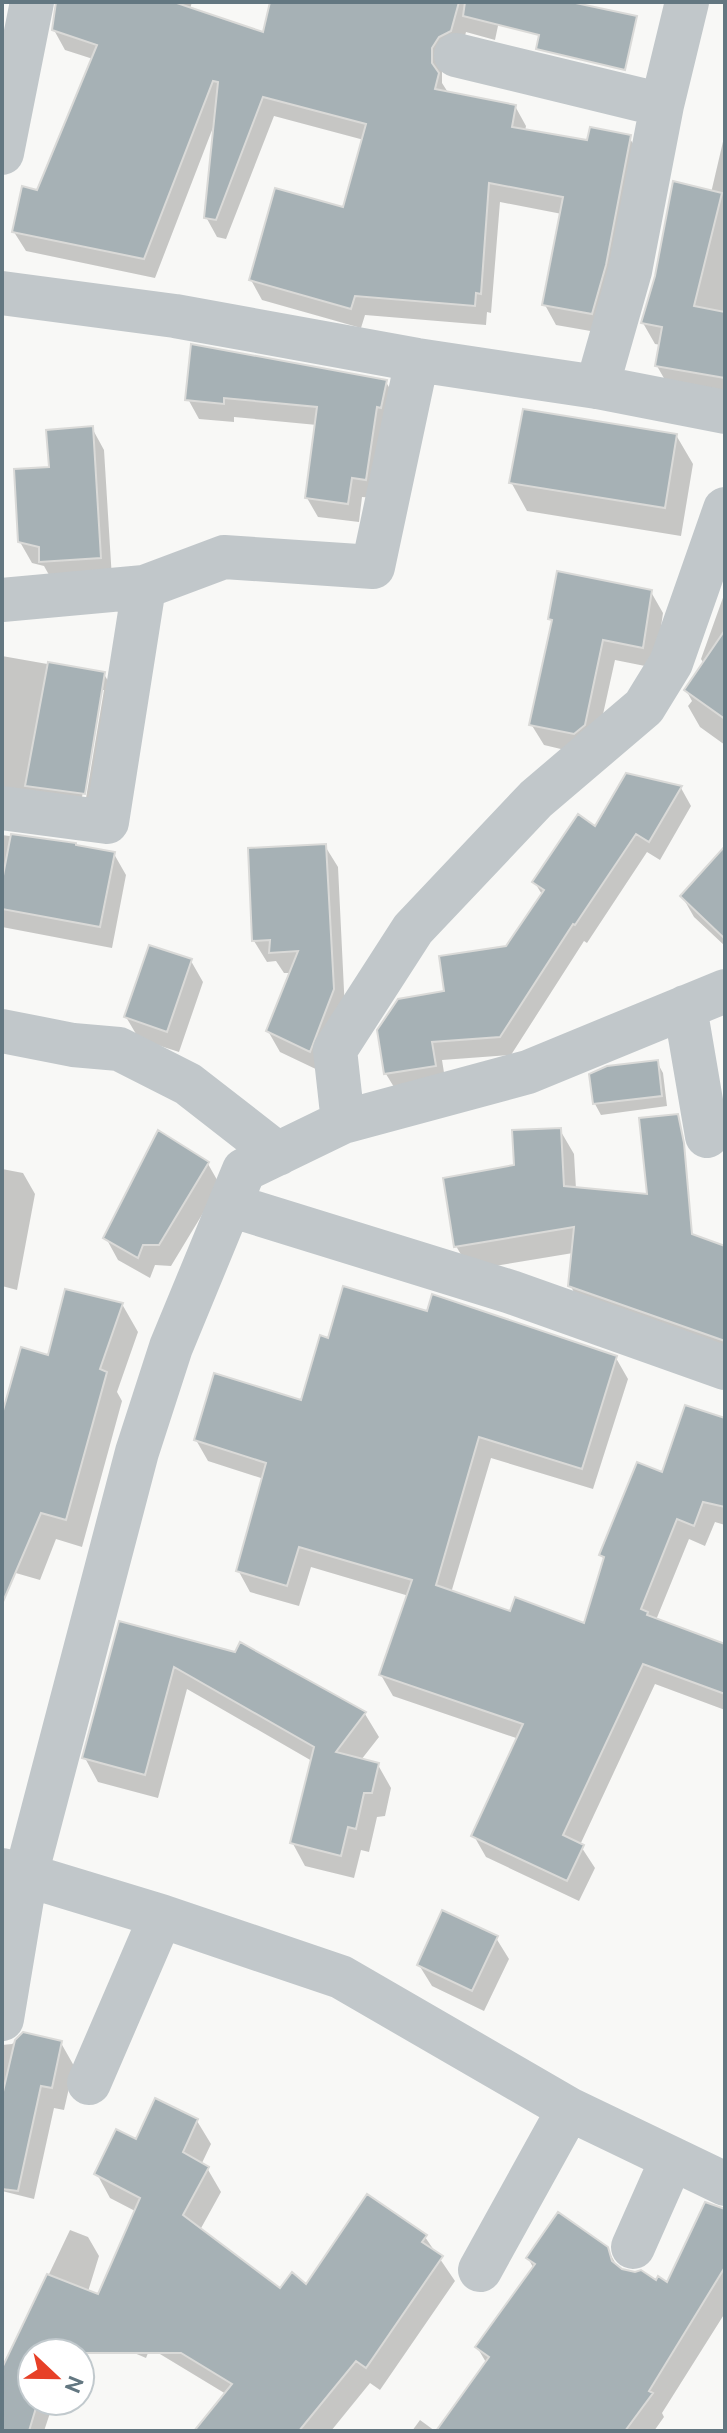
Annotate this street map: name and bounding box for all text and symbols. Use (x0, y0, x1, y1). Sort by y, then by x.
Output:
north arrow (16, 2337, 96, 2417)
text: N (60, 2372, 90, 2397)

